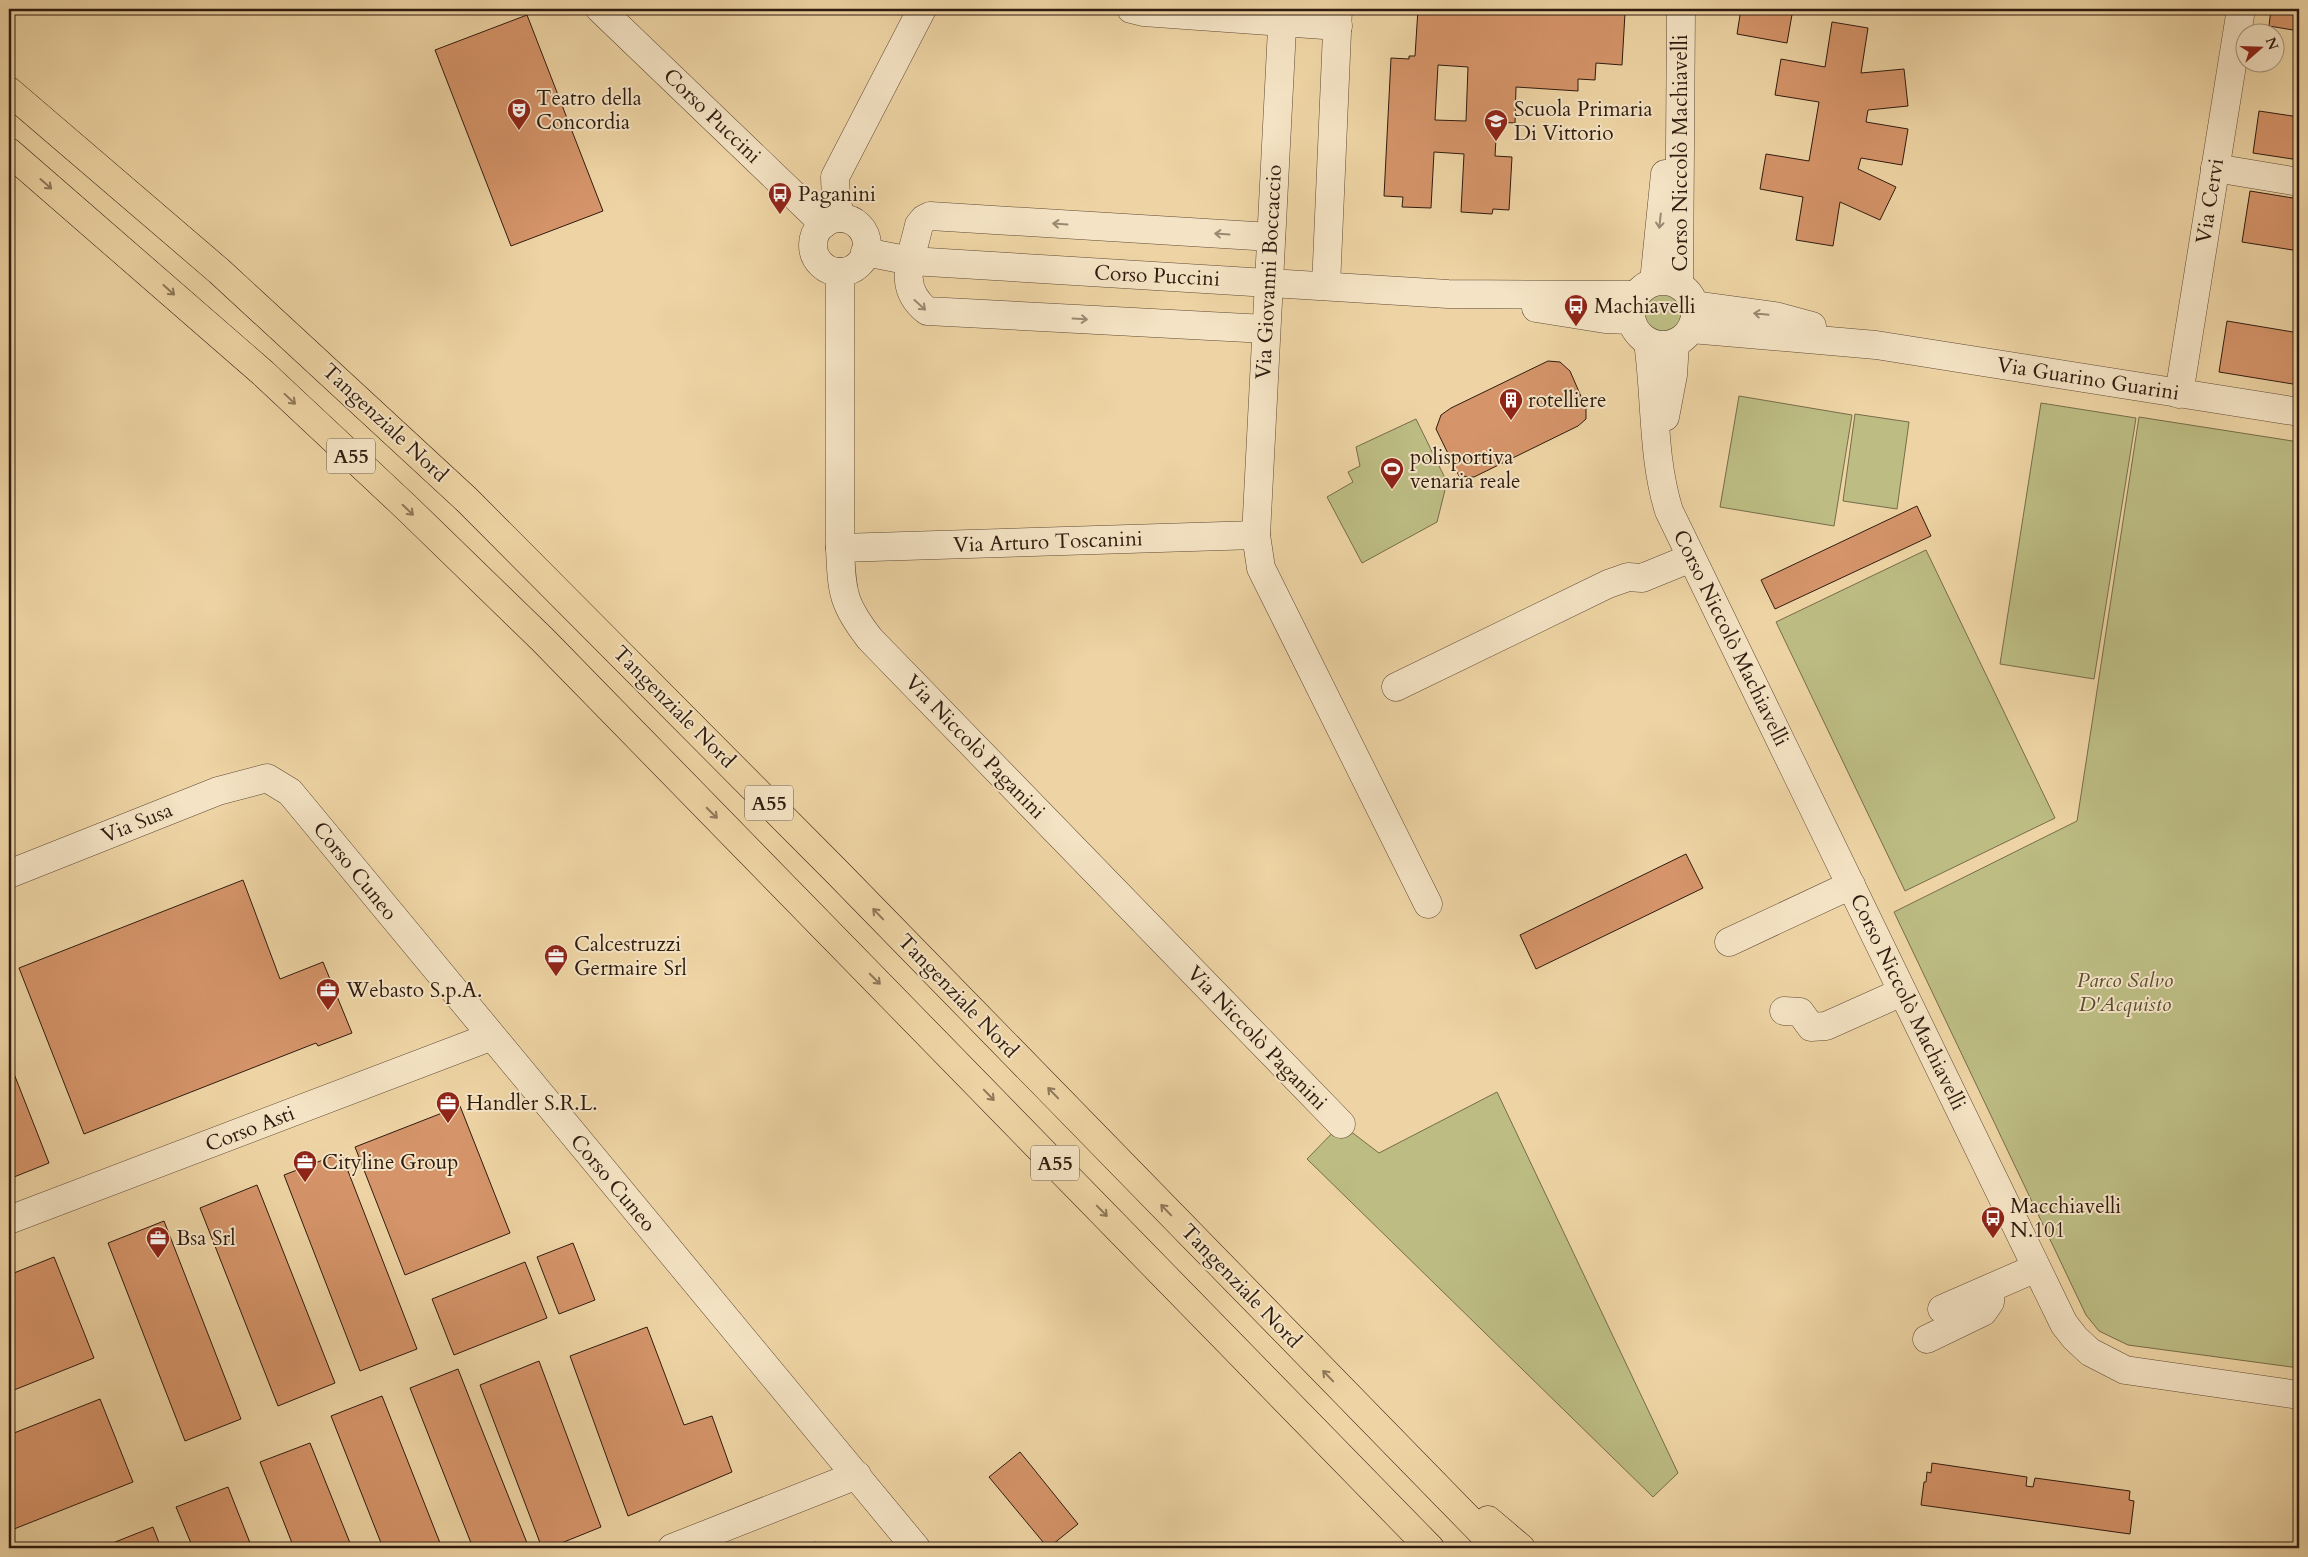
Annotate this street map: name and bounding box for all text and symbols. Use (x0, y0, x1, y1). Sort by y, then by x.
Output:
north arrow (2236, 22, 2286, 72)
street label: Corso Niccolò Machiavelli (1666, 34, 1695, 272)
text: N (2261, 35, 2283, 53)
street label: Corso Puccini (657, 62, 767, 170)
place label: Teatro della Concordia (536, 84, 642, 137)
place label: Scuola Primaria Di Vittorio (1514, 95, 1653, 148)
theatre icon: Teatro della Concordia (506, 97, 532, 131)
school or university icon: Scuola Primaria Di Vittorio (1483, 108, 1509, 142)
street label: Via Cervi (2189, 156, 2231, 246)
street label: Via Giovanni Boccaccio (1249, 164, 1289, 380)
one-way arrow (39, 178, 52, 190)
place label: Paganini (798, 180, 876, 209)
bus stop icon: Paganini (767, 181, 793, 215)
one-way arrow (1655, 212, 1665, 228)
one-way arrow (1052, 219, 1068, 229)
one-way arrow (1215, 229, 1231, 239)
street label: Corso Puccini (1093, 258, 1221, 294)
one-way arrow (162, 284, 175, 296)
place label: Machiavelli (1594, 292, 1696, 321)
bus stop icon: Machiavelli (1563, 293, 1589, 327)
one-way arrow (914, 300, 927, 311)
one-way arrow (1754, 310, 1770, 319)
one-way arrow (1072, 315, 1088, 324)
street label: Via Guarino Guarini (1995, 350, 2181, 408)
street label: Tangenziale Nord (316, 357, 454, 489)
place label: rotelliere (1528, 386, 1607, 415)
building icon: rotelliere (1498, 387, 1524, 421)
one-way arrow (283, 393, 296, 405)
road number: A55 (327, 438, 375, 474)
place label: polisportiva venaria reale (1410, 443, 1521, 496)
sports icon: polisportiva venaria reale (1379, 456, 1405, 490)
one-way arrow (402, 504, 415, 516)
street label: Via Arturo Toscanini (953, 524, 1143, 560)
street label: Corso Niccolò Machiavelli (1666, 525, 1796, 751)
street label: Tangenziale Nord (606, 639, 742, 775)
street label: Via Niccolò Paganini (898, 668, 1052, 826)
road number: A55 (745, 786, 793, 820)
street label: Via Susa (97, 796, 177, 850)
one-way arrow (706, 807, 718, 819)
street label: Corso Cuneo (306, 815, 404, 927)
street label: Corso Niccolò Machiavelli (1843, 889, 1973, 1115)
one-way arrow (872, 908, 884, 920)
street label: Tangenziale Nord (891, 927, 1025, 1065)
place label: Calcestruzzi Germaire Srl (574, 930, 687, 983)
office icon: Calcestruzzi Germaire Srl (543, 943, 569, 977)
street label: Via Niccolò Paganini (1180, 959, 1334, 1117)
park label: Parco Salvo D'Acquisto (2077, 966, 2173, 1019)
one-way arrow (869, 972, 881, 985)
place label: Webasto S.p.A. (345, 976, 482, 1005)
office icon: Webasto S.p.A. (315, 977, 341, 1011)
one-way arrow (1047, 1087, 1059, 1099)
place label: Handler S.R.L. (466, 1089, 598, 1118)
one-way arrow (982, 1089, 995, 1101)
office icon: Handler S.R.L. (435, 1090, 461, 1124)
street label: Corso Asti (201, 1099, 299, 1159)
street label: Corso Cuneo (563, 1128, 663, 1238)
road number: A55 (1031, 1146, 1079, 1180)
place label: Cityline Group (322, 1148, 458, 1177)
office icon: Cityline Group (292, 1149, 318, 1183)
place label: Macchiavelli N.101 (2010, 1192, 2121, 1245)
one-way arrow (1160, 1203, 1172, 1216)
one-way arrow (1096, 1205, 1108, 1218)
bus stop icon: Macchiavelli N.101 (1980, 1205, 2006, 1239)
street label: Tangenziale Nord (1174, 1217, 1308, 1355)
place label: Bsa Srl (176, 1224, 236, 1253)
office icon: Bsa Srl (145, 1225, 171, 1259)
one-way arrow (1322, 1370, 1335, 1382)

